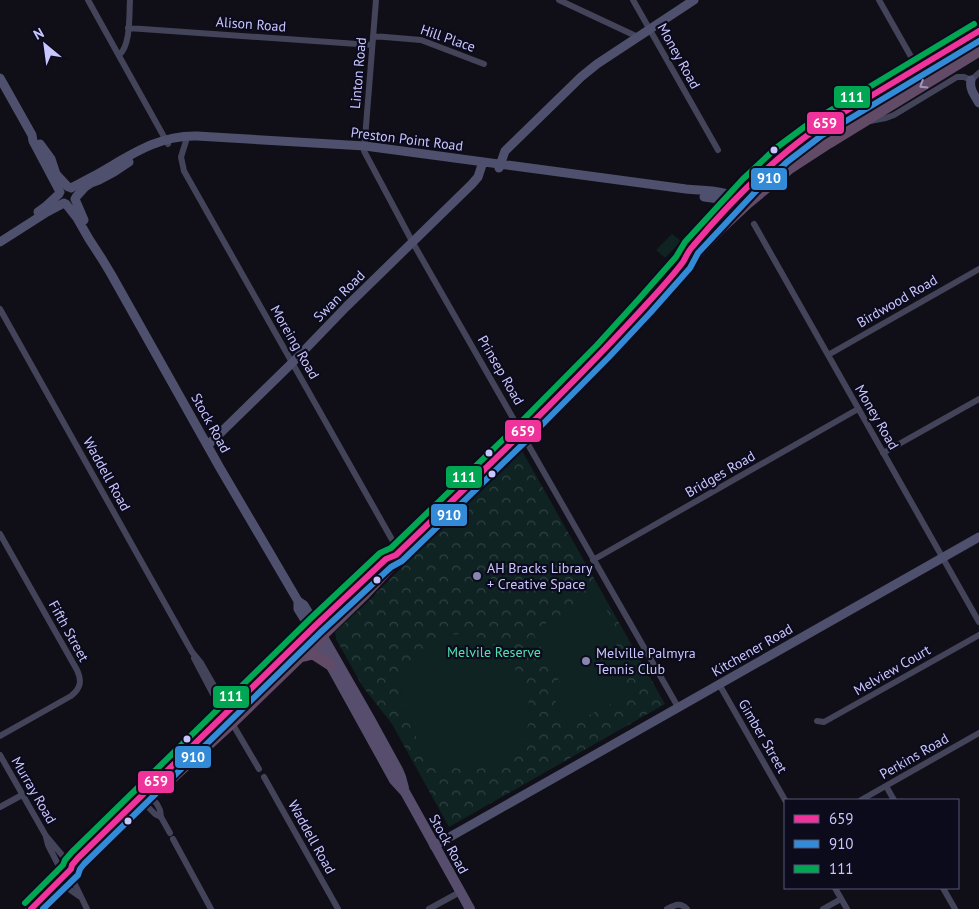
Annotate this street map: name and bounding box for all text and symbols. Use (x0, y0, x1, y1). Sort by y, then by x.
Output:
street label: Alison Road (215, 13, 287, 35)
north arrow (20, 20, 70, 70)
street label: Hill Place (418, 20, 478, 56)
street label: Money Road (654, 20, 704, 92)
text: N (30, 24, 47, 44)
street label: Linton Road (346, 36, 370, 110)
one-way arrow (919, 79, 928, 89)
line badge: 111 (833, 85, 871, 109)
text: 111 (840, 88, 864, 106)
line badge: 659 (806, 111, 845, 135)
text: 659 (813, 114, 837, 132)
street label: Preston Point Road (350, 123, 464, 155)
unlabelled marker (769, 145, 779, 155)
line badge: 910 (750, 167, 788, 191)
text: 910 (757, 169, 781, 187)
street label: Swan Road (309, 266, 369, 326)
street label: Birdwood Road (853, 271, 941, 331)
street label: Moreing Road (267, 302, 323, 382)
street label: Prinsep Road (474, 332, 528, 408)
street label: Money Road (851, 381, 903, 453)
street label: Stock Road (187, 390, 235, 456)
line badge: 659 (504, 419, 542, 443)
text: 659 (511, 422, 535, 440)
street label: Waddell Road (79, 434, 135, 514)
street label: Bridges Road (682, 447, 758, 501)
unlabelled marker (484, 448, 494, 458)
line badge: 111 (445, 465, 483, 489)
text: 111 (452, 468, 476, 486)
unlabelled marker (487, 469, 497, 479)
line badge: 910 (430, 503, 468, 527)
text: 910 (437, 506, 461, 524)
place label: AH Bracks Library + Creative Space (487, 559, 593, 593)
marker: AH Bracks Library + Creative Space (471, 570, 483, 582)
unlabelled marker (372, 575, 382, 585)
street label: Fifth Street (45, 597, 93, 665)
street label: Kitchener Road (708, 619, 796, 681)
street label: Melview Court (850, 641, 934, 699)
park label: Melvile Reserve (447, 643, 541, 661)
place label: Melville Palmyra Tennis Club (596, 644, 696, 678)
marker: Melville Palmyra Tennis Club (580, 655, 592, 667)
line badge: 111 (212, 685, 250, 709)
text: 111 (219, 687, 243, 705)
street label: Gimber Street (735, 696, 792, 776)
street label: Perkins Road (876, 729, 952, 783)
unlabelled marker (182, 734, 192, 744)
line badge: 910 (174, 745, 212, 769)
text: 910 (181, 748, 205, 766)
street label: Murray Road (8, 753, 60, 827)
line badge: 659 (137, 770, 175, 794)
text: 659 (144, 772, 168, 790)
street label: Waddell Road (284, 797, 340, 877)
legend (784, 799, 959, 889)
text: 659 (829, 809, 854, 828)
street label: Stock Road (425, 811, 473, 877)
unlabelled marker (123, 816, 133, 826)
text: 910 (829, 834, 854, 853)
text: 111 (829, 859, 854, 878)

